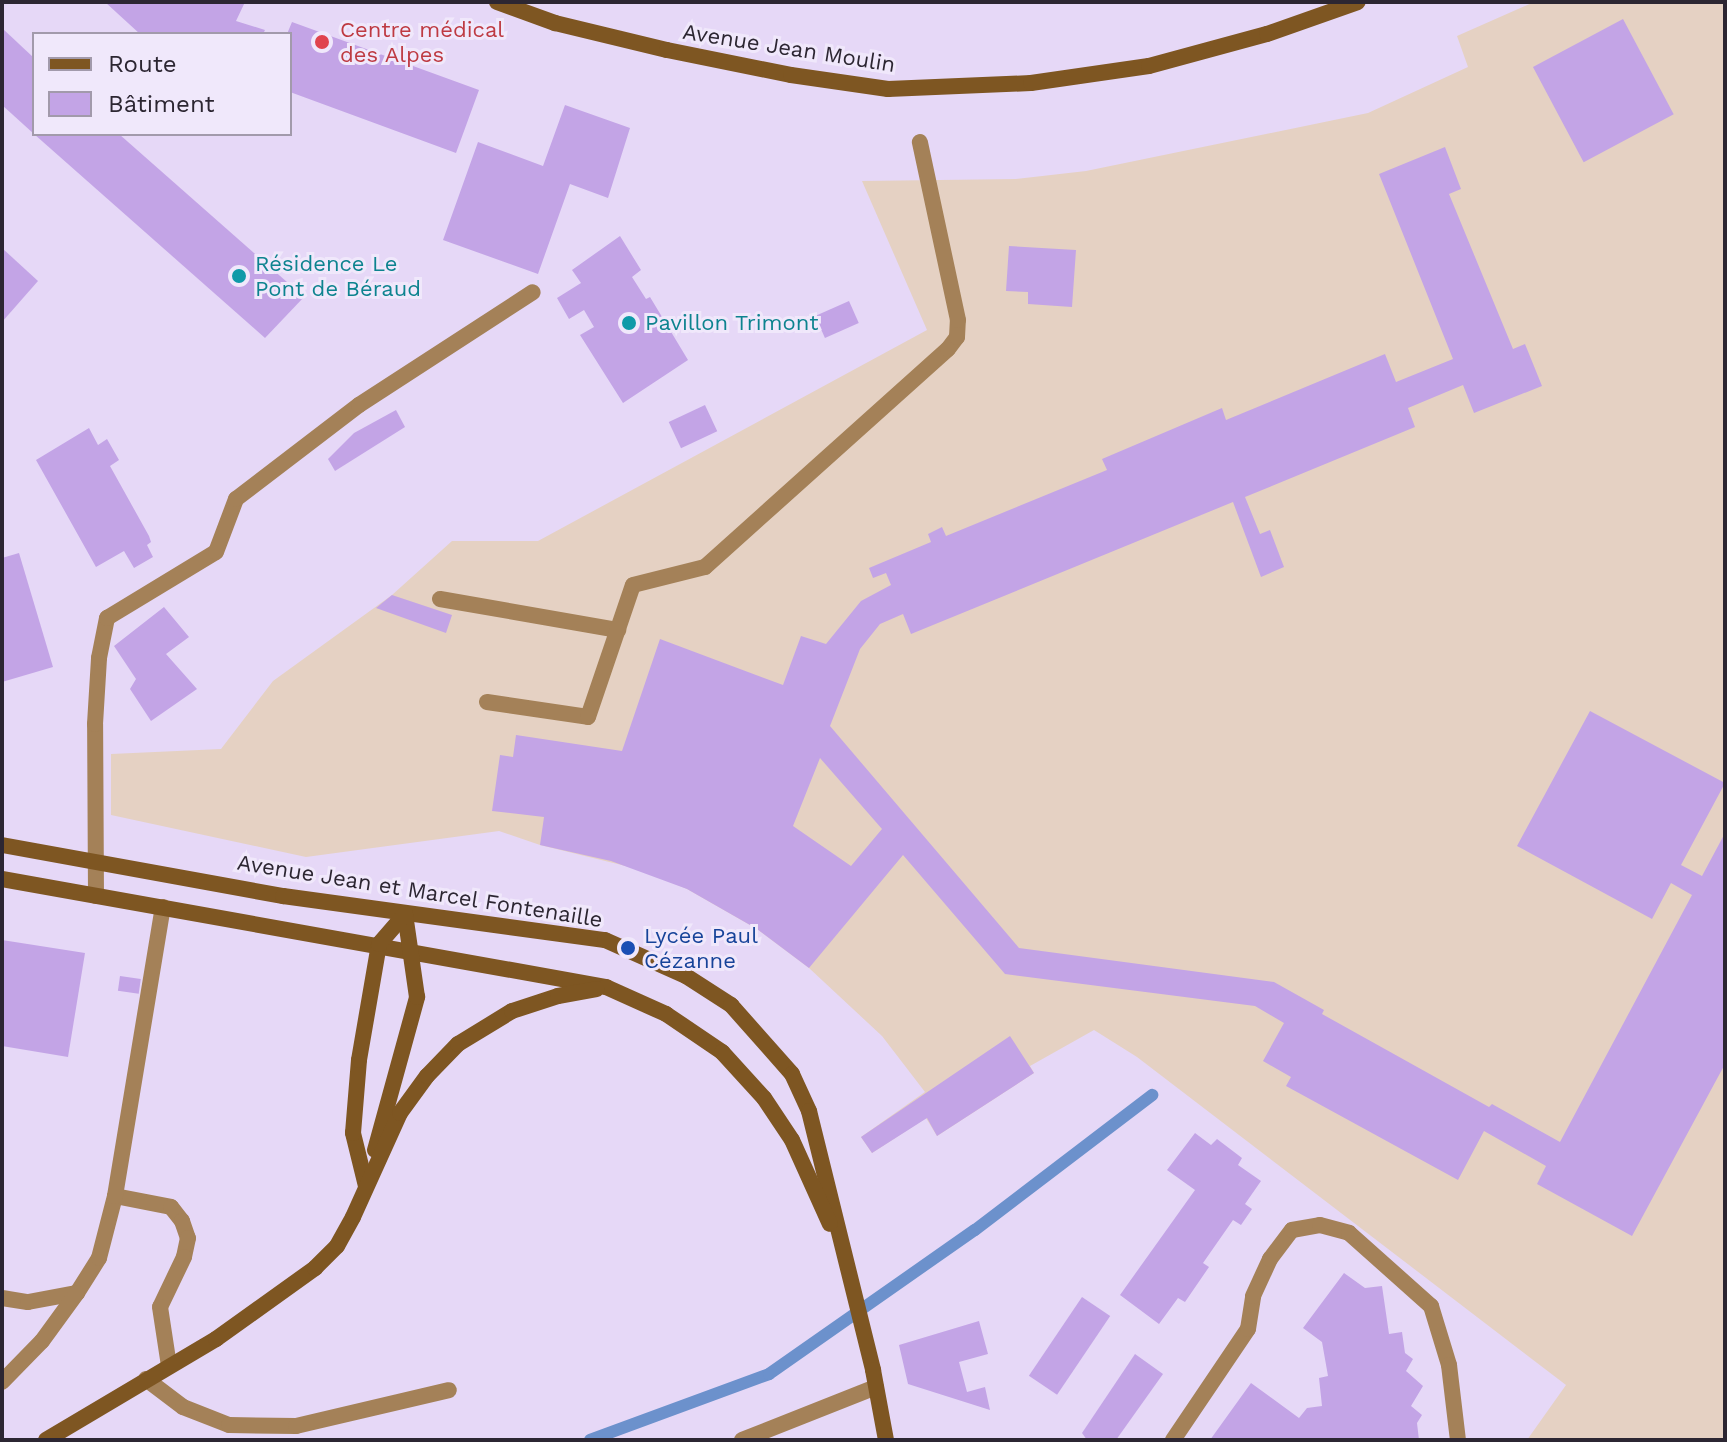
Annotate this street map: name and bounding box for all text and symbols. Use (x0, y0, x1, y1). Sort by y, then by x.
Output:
place label: Centre médical des Alpes (340, 16, 504, 68)
street label: Avenue Jean Moulin (681, 18, 897, 78)
marker: Centre médical des Alpes (311, 31, 333, 53)
legend (32, 32, 292, 136)
text: Route (108, 50, 177, 78)
text: Bâtiment (108, 90, 215, 118)
place label: Résidence Le Pont de Béraud (255, 250, 421, 302)
marker: Résidence Le Pont de Béraud (230, 267, 248, 285)
place label: Pavillon Trimont (645, 310, 819, 336)
marker: Pavillon Trimont (620, 314, 638, 332)
street label: Avenue Jean et Marcel Fontenaille (235, 849, 605, 933)
place label: Lycée Paul Cézanne (644, 922, 758, 974)
marker: Lycée Paul Cézanne (619, 939, 637, 957)

